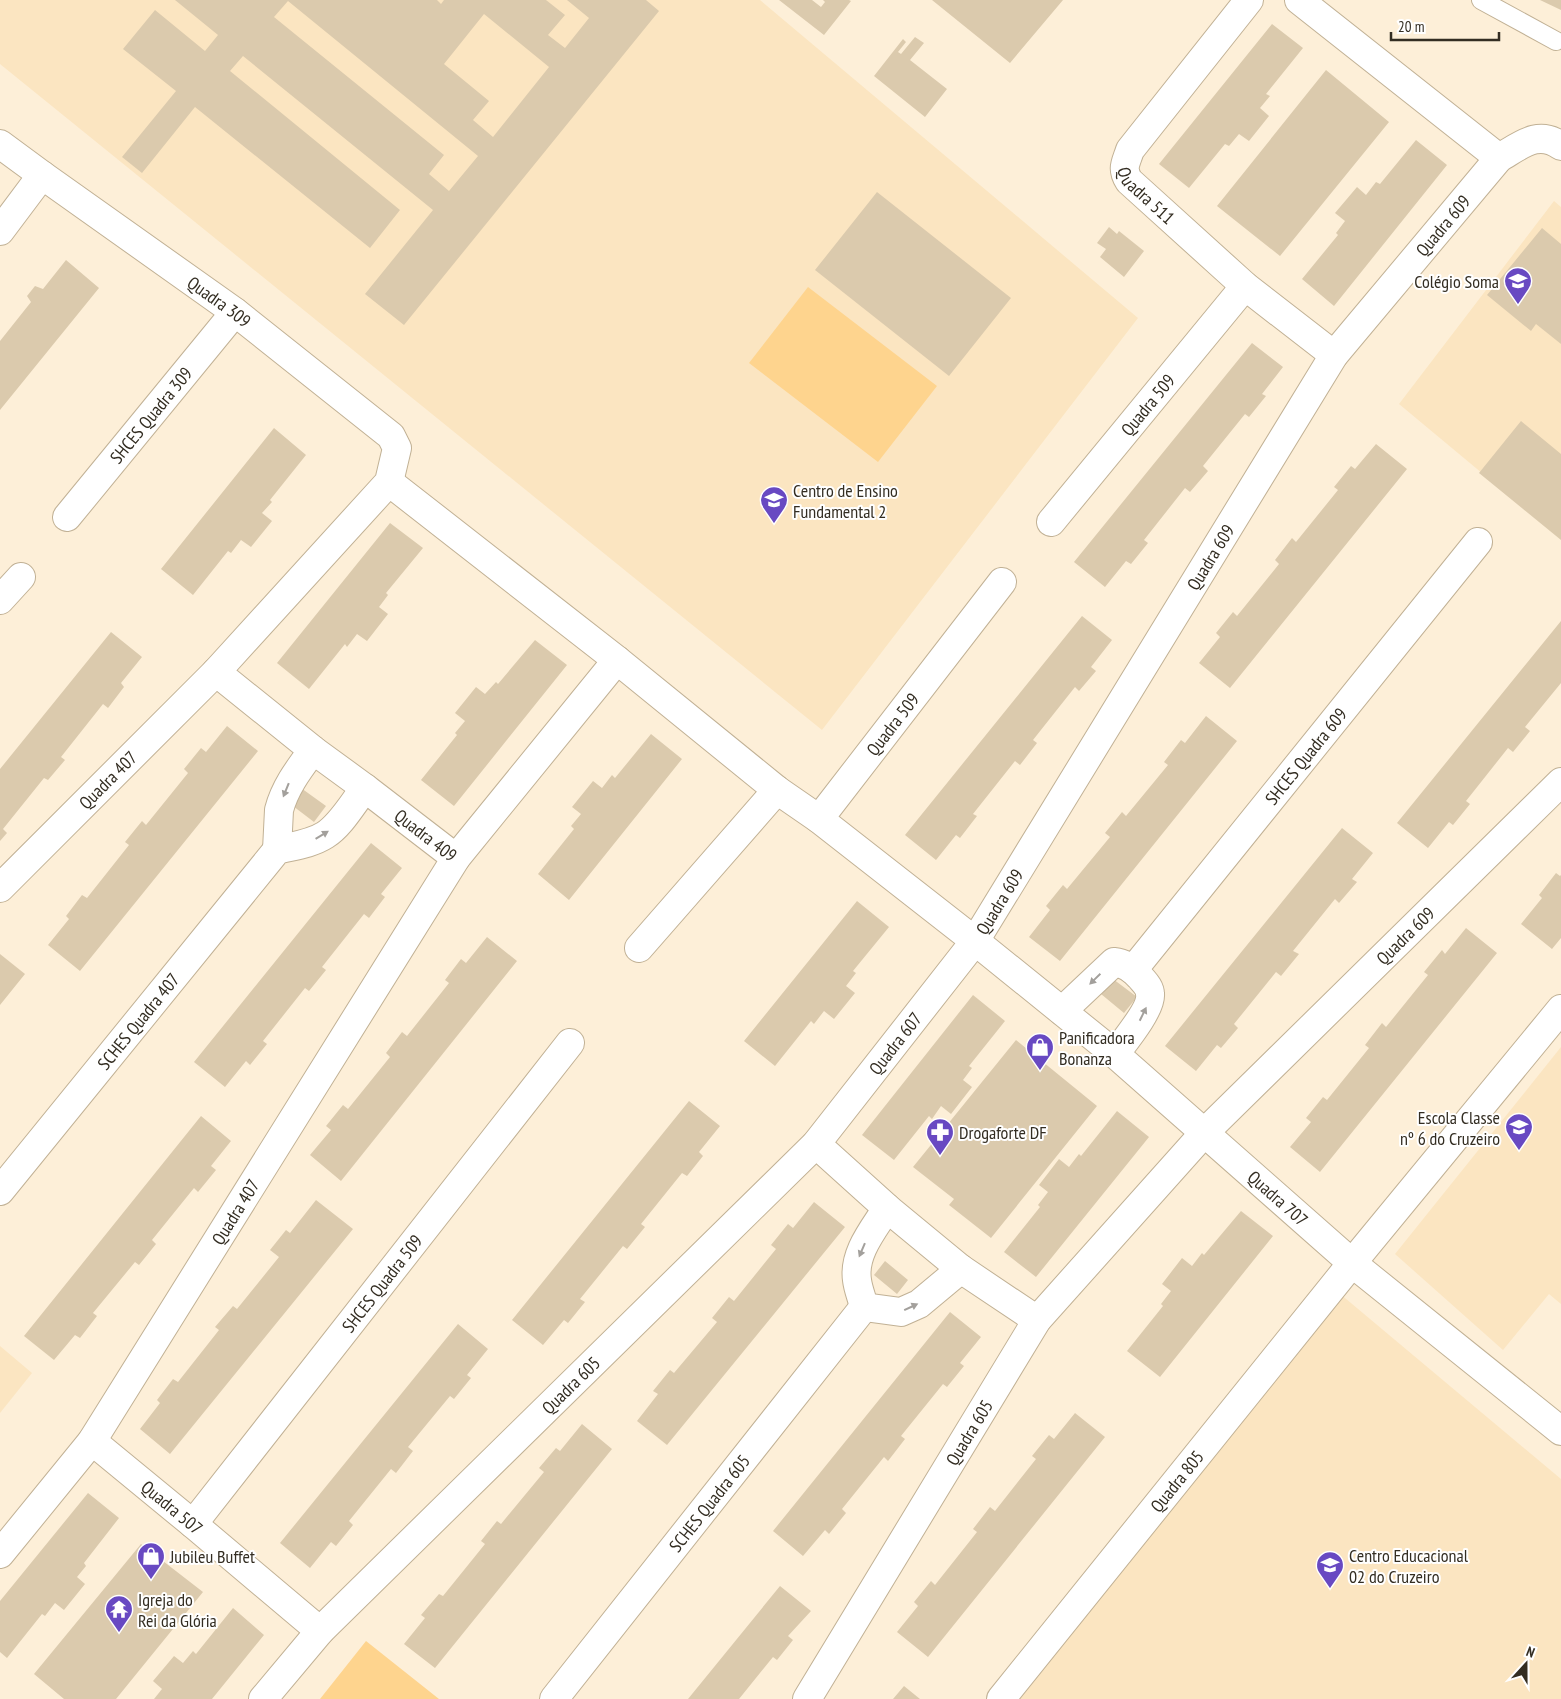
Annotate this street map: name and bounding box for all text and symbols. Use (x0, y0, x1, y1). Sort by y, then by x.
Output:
scale bar (1391, 10, 1498, 42)
text: 20 m (1398, 17, 1424, 36)
street label: Quadra 511 (1113, 165, 1180, 229)
street label: Quadra 609 (1410, 190, 1475, 261)
school or university icon: Colégio Soma (1503, 266, 1533, 305)
place label: Colégio Soma (1414, 270, 1499, 293)
street label: Quadra 309 (183, 271, 256, 332)
street label: SHCES Quadra 309 (104, 362, 197, 468)
street label: Quadra 509 (1115, 369, 1180, 440)
place label: Centro de Ensino Fundamental 2 (793, 479, 898, 523)
school or university icon: Centro de Ensino Fundamental 2 (759, 485, 789, 524)
street label: Quadra 609 (1181, 520, 1239, 594)
street label: Quadra 509 (861, 688, 924, 760)
street label: SHCES Quadra 609 (1260, 703, 1352, 809)
street label: Quadra 407 (74, 746, 142, 814)
one-way arrow (281, 783, 289, 798)
street label: Quadra 409 (390, 804, 462, 866)
one-way arrow (316, 831, 329, 840)
street label: Quadra 609 (970, 864, 1028, 939)
street label: Quadra 609 (1371, 902, 1439, 969)
street label: SCHES Quadra 407 (92, 968, 184, 1074)
one-way arrow (1090, 973, 1102, 985)
street label: Quadra 607 (863, 1007, 927, 1079)
one-way arrow (1139, 1007, 1147, 1021)
place label: Panificadora Bonanza (1059, 1026, 1135, 1070)
shop icon: Panificadora Bonanza (1025, 1032, 1055, 1071)
place label: Escola Classe nº 6 do Cruzeiro (1400, 1106, 1500, 1150)
school or university icon: Escola Classe nº 6 do Cruzeiro (1504, 1112, 1534, 1151)
pharmacy icon: Drogaforte DF (925, 1117, 955, 1156)
place label: Drogaforte DF (959, 1121, 1047, 1144)
street label: Quadra 707 (1243, 1165, 1313, 1231)
street label: Quadra 407 (206, 1175, 264, 1249)
street label: SHCES Quadra 509 (336, 1230, 427, 1337)
one-way arrow (858, 1243, 866, 1257)
one-way arrow (904, 1303, 918, 1311)
street label: Quadra 605 (537, 1351, 605, 1419)
street label: Quadra 605 (940, 1395, 998, 1469)
street label: Quadra 805 (1145, 1445, 1208, 1517)
street label: SCHES Quadra 605 (663, 1450, 755, 1556)
street label: Quadra 507 (137, 1475, 208, 1539)
shop icon: Jubileu Buffet (136, 1541, 166, 1580)
place label: Centro Educacional 02 do Cruzeiro (1349, 1544, 1469, 1588)
place label: Jubileu Buffet (169, 1545, 255, 1568)
school or university icon: Centro Educacional 02 do Cruzeiro (1315, 1550, 1345, 1589)
place label: Igreja do Rei da Glória (138, 1588, 217, 1632)
temple icon: Igreja do Rei da Glória (104, 1594, 134, 1633)
north arrow (1501, 1639, 1551, 1689)
text: N (1524, 1642, 1537, 1662)

